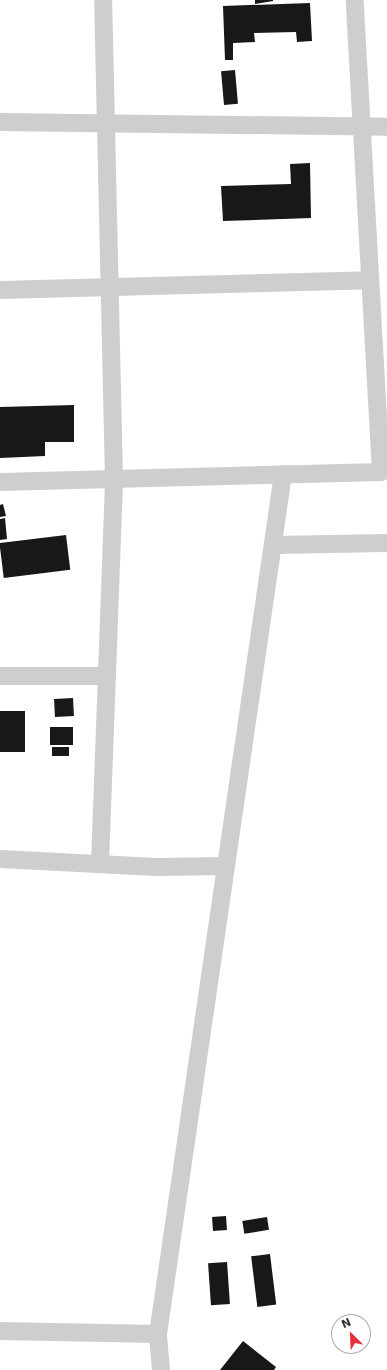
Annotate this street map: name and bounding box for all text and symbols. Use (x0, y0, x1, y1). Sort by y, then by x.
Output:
north arrow (331, 1314, 371, 1354)
text: N (339, 1316, 353, 1331)

